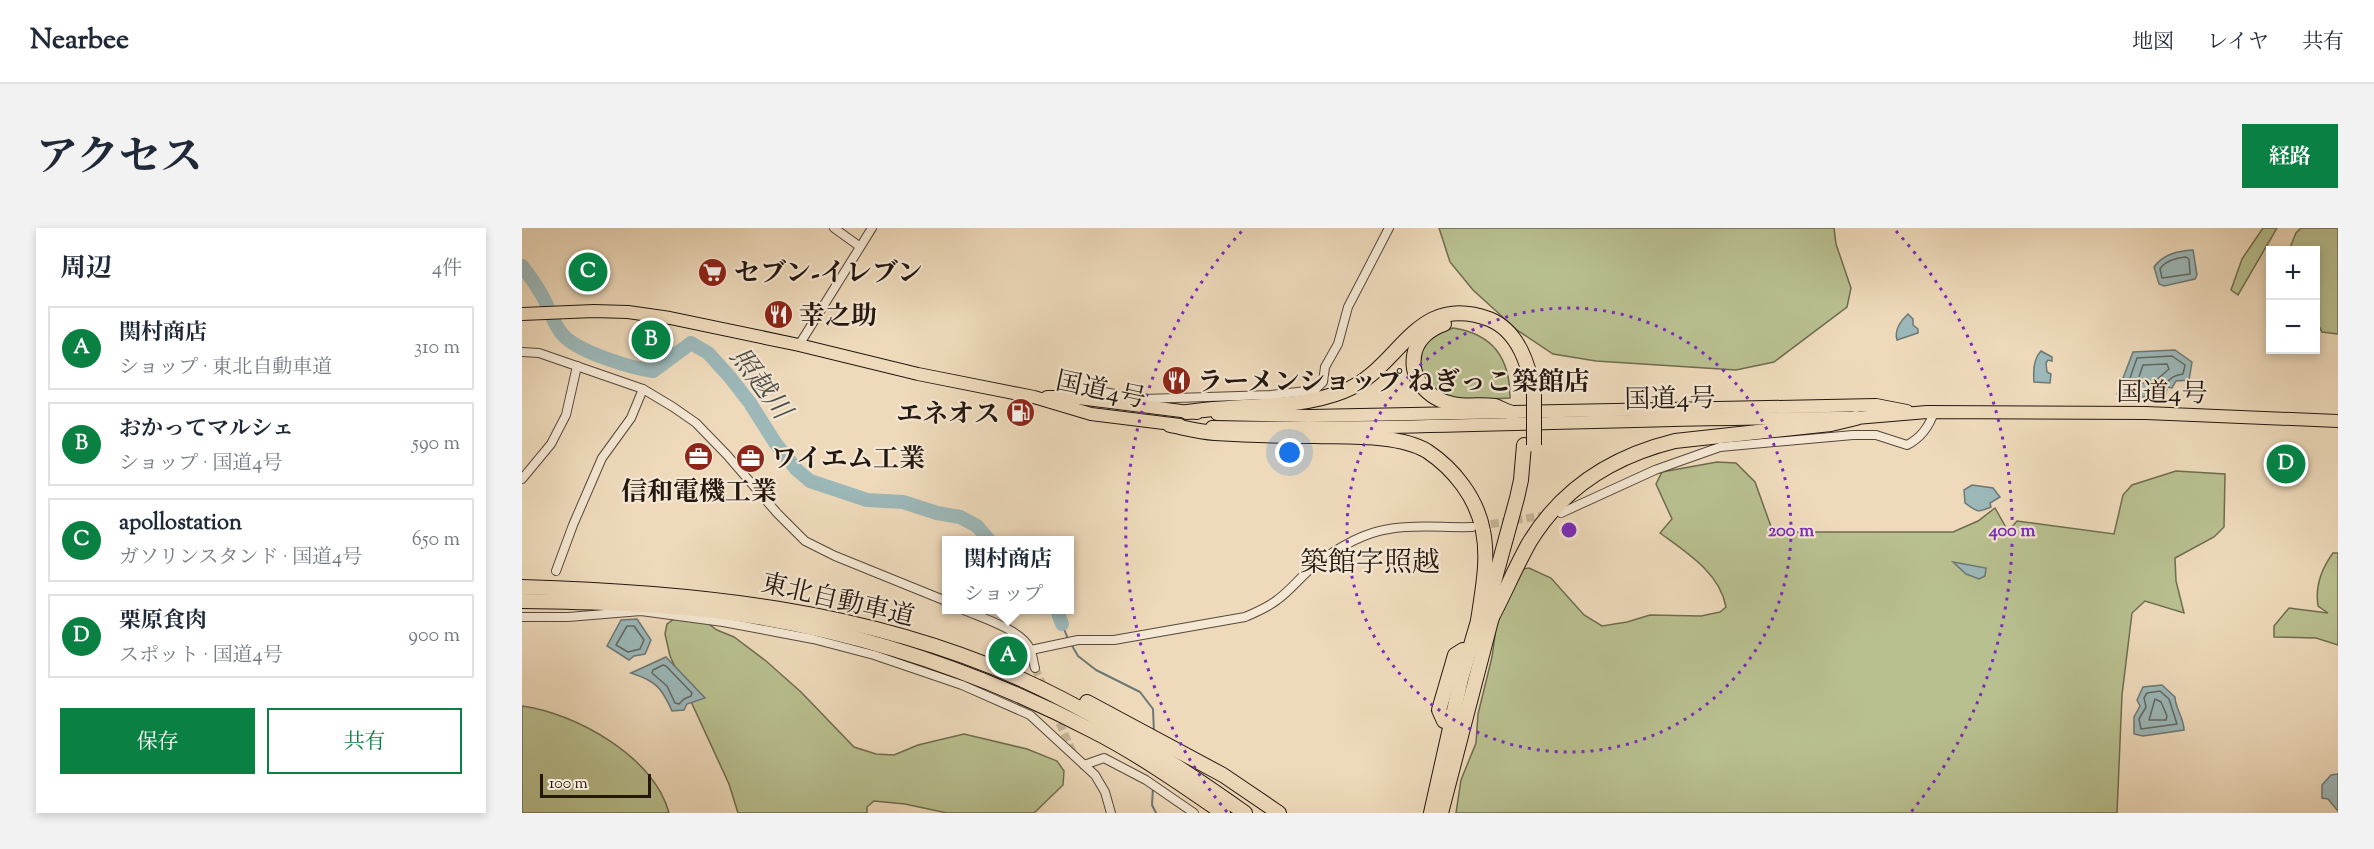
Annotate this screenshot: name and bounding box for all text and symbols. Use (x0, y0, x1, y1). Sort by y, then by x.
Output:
text: Nearbee (30, 21, 129, 61)
text: 地図 (2132, 28, 2174, 58)
text: レイヤ (2207, 28, 2269, 58)
text: 共有 (2302, 28, 2344, 58)
button: 経路 (2242, 124, 2338, 188)
text: アクセス (36, 130, 203, 190)
map controls (2266, 246, 2320, 354)
button: + (2266, 246, 2320, 300)
pin: C (568, 250, 608, 294)
text: 周辺 (60, 251, 112, 288)
text: 4件 (432, 255, 462, 284)
supermarket icon: セブン-イレブン (697, 256, 729, 288)
place label: セブン-イレブン (734, 256, 923, 293)
restaurant icon: 幸之助 (762, 299, 794, 331)
place label: 幸之助 (799, 299, 877, 336)
button: − (2266, 300, 2320, 354)
text: 関村商店 (119, 318, 207, 350)
pin: B (632, 318, 670, 362)
text: A (73, 334, 90, 363)
text: 310 m (414, 334, 460, 363)
water label: 照越川 (719, 340, 801, 431)
text: ショップ · 東北自動車道 (119, 354, 332, 383)
street label: 国道4号 (1052, 364, 1149, 419)
restaurant icon: ラーメンショップ ねぎっこ築館店 (1160, 365, 1192, 397)
place label: ラーメンショップ ねぎっこ築館店 (1197, 365, 1590, 402)
street label: 国道4号 (2116, 375, 2208, 414)
street label: 国道4号 (1624, 381, 1716, 420)
place label: エネオス (896, 397, 1000, 434)
fuel station icon: エネオス (1005, 397, 1037, 429)
text: おかってマルシェ (119, 414, 294, 446)
text: B (75, 430, 88, 459)
text: 590 m (412, 430, 460, 459)
your location (1275, 438, 1304, 467)
office icon: 信和電機工業 (683, 441, 715, 473)
office icon: ワイエム工業 (734, 442, 766, 474)
place label: ワイエム工業 (771, 442, 925, 479)
pin: D (2266, 442, 2306, 486)
text: ショップ · 国道4号 (119, 450, 282, 479)
place label: 信和電機工業 (621, 475, 777, 512)
text: apollostation (119, 508, 242, 540)
text: 200 m (1768, 519, 1814, 545)
text: 400 m (1988, 519, 2035, 545)
centre of rings (1559, 520, 1579, 540)
text: C (73, 526, 90, 555)
text: 650 m (412, 526, 460, 555)
popup (942, 536, 1074, 614)
text: ガソリンスタンド · 国道4号 (119, 544, 362, 573)
district label: 築館字照越 (1300, 544, 1440, 584)
text: 関村商店 (964, 545, 1052, 577)
street label: 東北自動車道 (757, 566, 918, 637)
text: ショップ (964, 581, 1044, 610)
text: 栗原食肉 (119, 606, 207, 638)
text: D (74, 622, 89, 651)
text: 900 m (408, 622, 460, 651)
pin: A (988, 634, 1028, 678)
text: スポット · 国道4号 (119, 642, 283, 671)
button: 保存 (60, 708, 255, 774)
button: 共有 (267, 708, 462, 774)
scale bar (540, 771, 651, 798)
text: 100 m (549, 773, 588, 796)

